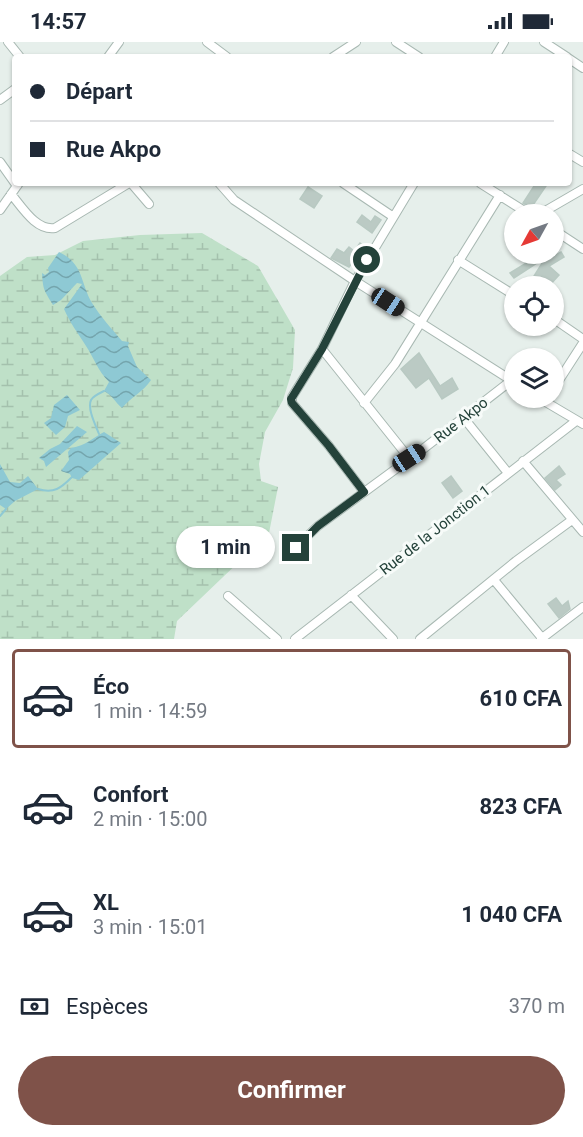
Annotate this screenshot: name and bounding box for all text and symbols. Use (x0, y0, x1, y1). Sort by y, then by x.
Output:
text: 14:57 (30, 9, 87, 34)
text: Départ (66, 79, 132, 104)
text: Rue Akpo (66, 137, 161, 162)
north arrow (504, 204, 564, 264)
map controls (504, 204, 564, 408)
route start (353, 246, 380, 273)
button: locate (504, 276, 564, 336)
car (368, 285, 408, 319)
button: layers (504, 348, 564, 408)
street label: Rue Akpo (430, 393, 492, 447)
car (389, 441, 429, 475)
street label: Rue de la Jonction 1 (376, 481, 494, 579)
callout: 1 min (176, 527, 275, 569)
route end (282, 534, 309, 561)
text: 1 min (200, 535, 251, 559)
icon: car (21, 672, 75, 726)
text: Éco (93, 674, 129, 699)
text: 610 CFA (479, 686, 562, 711)
text: 1 min · 14:59 (93, 699, 208, 723)
icon: car (21, 780, 75, 834)
text: Confort (93, 782, 168, 807)
text: 823 CFA (479, 794, 562, 819)
text: 2 min · 15:00 (93, 807, 208, 831)
icon: car (21, 888, 75, 942)
text: XL (93, 890, 119, 915)
text: 1 040 CFA (461, 902, 562, 927)
text: 3 min · 15:01 (93, 915, 208, 939)
icon: cash (18, 990, 51, 1023)
text: Espèces (66, 994, 148, 1019)
text: 370 m (509, 994, 565, 1018)
button: Confirmer (18, 1056, 565, 1125)

